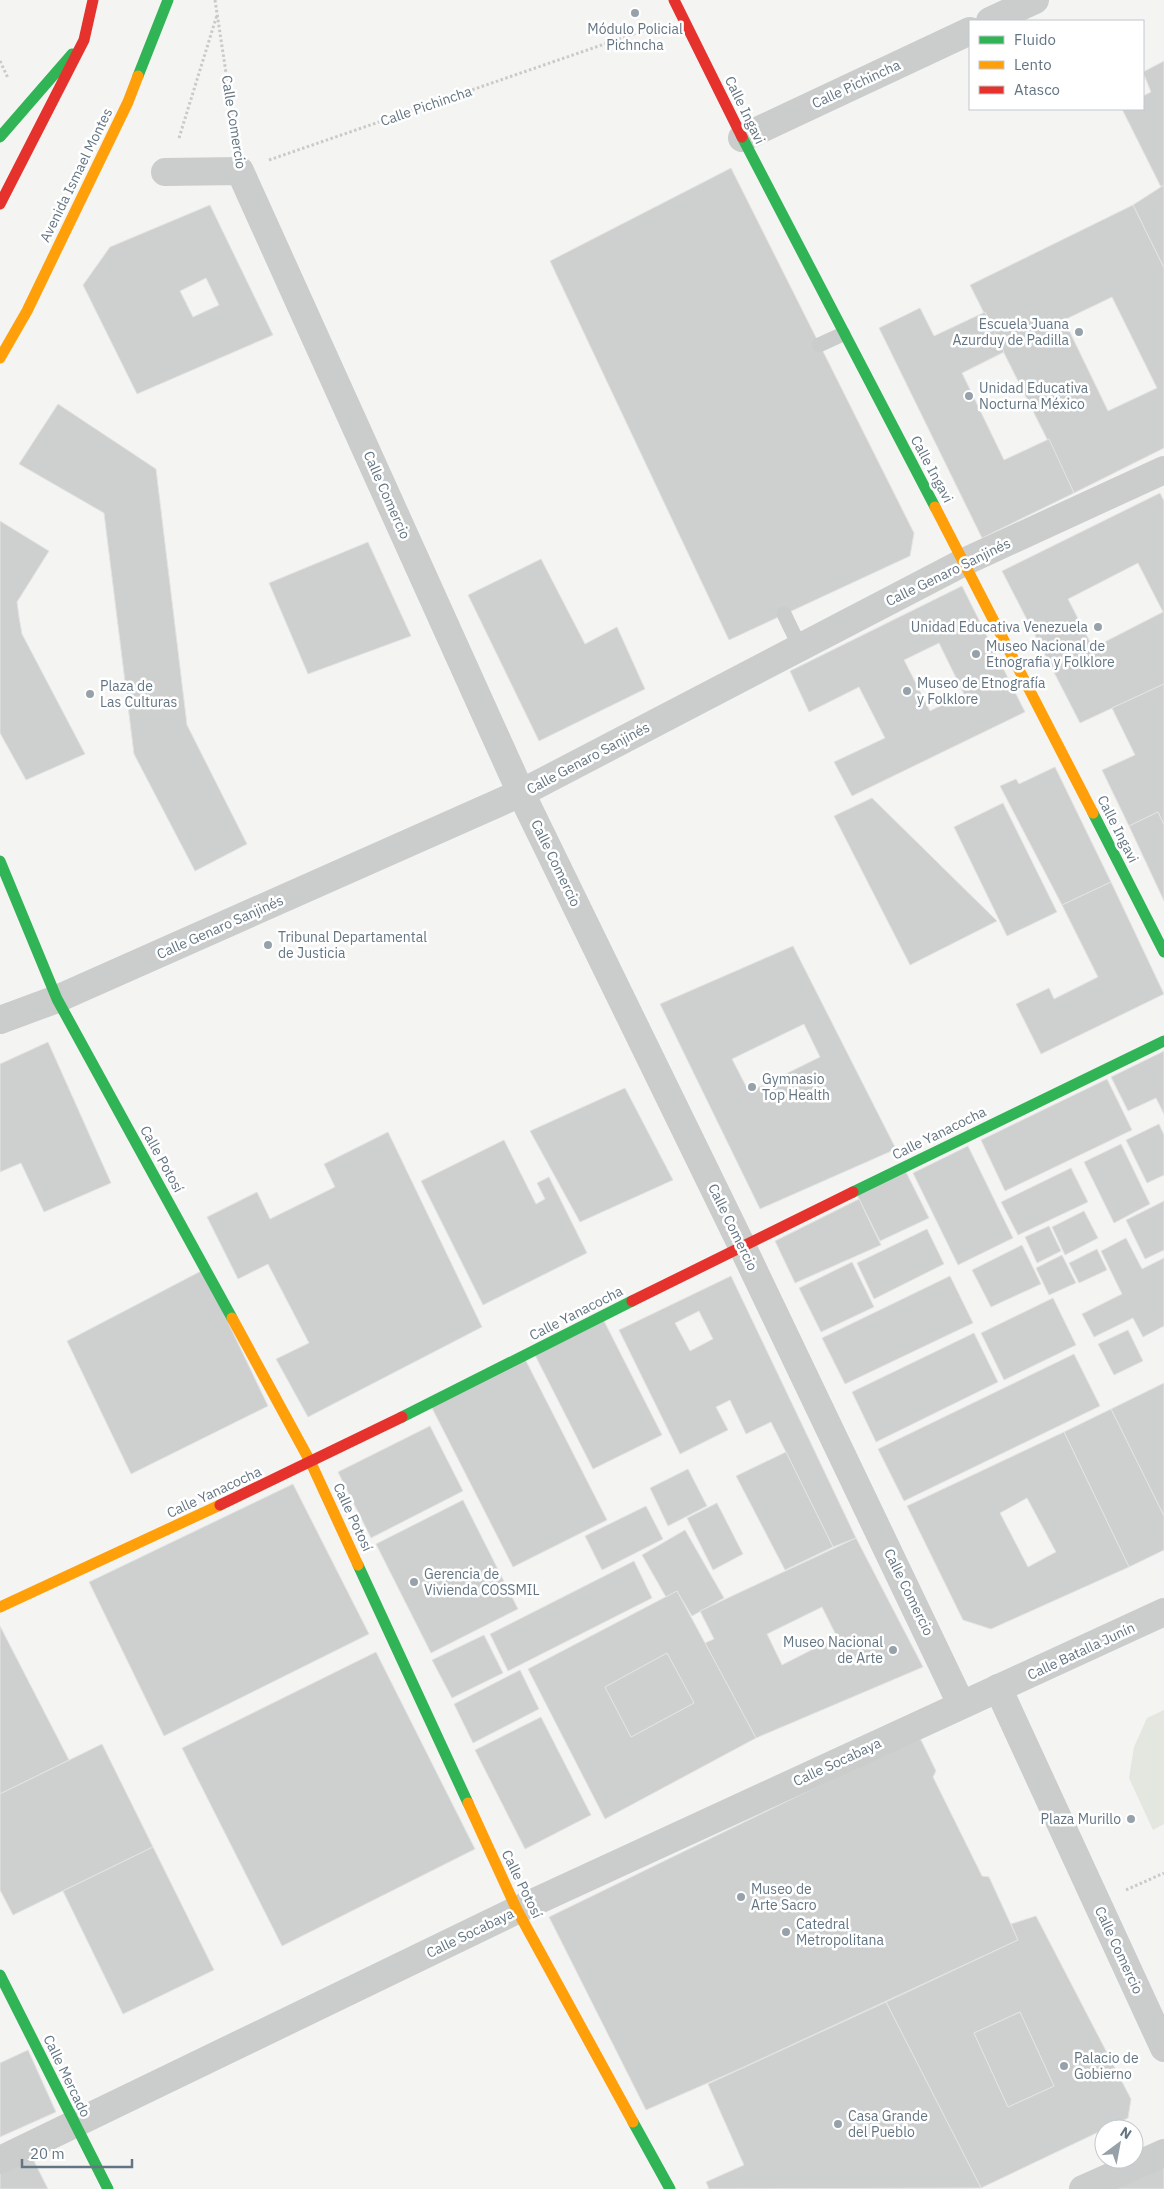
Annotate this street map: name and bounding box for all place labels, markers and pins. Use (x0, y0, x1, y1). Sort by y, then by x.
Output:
marker: Módulo Policial Pichncha (629, 7, 641, 19)
place label: Módulo Policial Pichncha (587, 20, 683, 54)
place label: Escuela Juana Azurduy de Padilla (952, 315, 1070, 349)
marker: Escuela Juana Azurduy de Padilla (1073, 326, 1085, 338)
place label: Unidad Educativa Nocturna México (979, 379, 1089, 413)
marker: Unidad Educativa Nocturna México (963, 390, 975, 402)
place label: Unidad Educativa Venezuela (911, 618, 1089, 636)
marker: Unidad Educativa Venezuela (1092, 621, 1104, 633)
place label: Museo Nacional de Etnografia y Folklore (986, 637, 1115, 671)
marker: Museo Nacional de Etnografia y Folklore (970, 648, 982, 660)
place label: Museo de Etnografía y Folklore (917, 674, 1046, 708)
place label: Plaza de Las Culturas (100, 677, 177, 711)
marker: Museo de Etnografía y Folklore (901, 685, 913, 697)
marker: Plaza de Las Culturas (84, 688, 96, 700)
place label: Tribunal Departamental de Justicia (278, 928, 427, 962)
marker: Tribunal Departamental de Justicia (262, 939, 274, 951)
place label: Gymnasio Top Health (762, 1070, 830, 1104)
marker: Gymnasio Top Health (746, 1081, 758, 1093)
place label: Gerencia de Vivienda COSSMIL (424, 1565, 540, 1599)
marker: Gerencia de Vivienda COSSMIL (408, 1576, 420, 1588)
place label: Museo Nacional de Arte (783, 1633, 883, 1667)
marker: Museo Nacional de Arte (887, 1644, 899, 1656)
place label: Plaza Murillo (1041, 1810, 1121, 1828)
marker: Plaza Murillo (1125, 1813, 1137, 1825)
place label: Museo de Arte Sacro (751, 1880, 817, 1914)
marker: Museo de Arte Sacro (735, 1891, 747, 1903)
place label: Catedral Metropolitana (796, 1915, 884, 1949)
marker: Catedral Metropolitana (780, 1926, 792, 1938)
place label: Palacio de Gobierno (1074, 2049, 1139, 2083)
marker: Palacio de Gobierno (1058, 2060, 1070, 2072)
place label: Casa Grande del Pueblo (848, 2107, 928, 2141)
marker: Casa Grande del Pueblo (832, 2118, 844, 2130)

